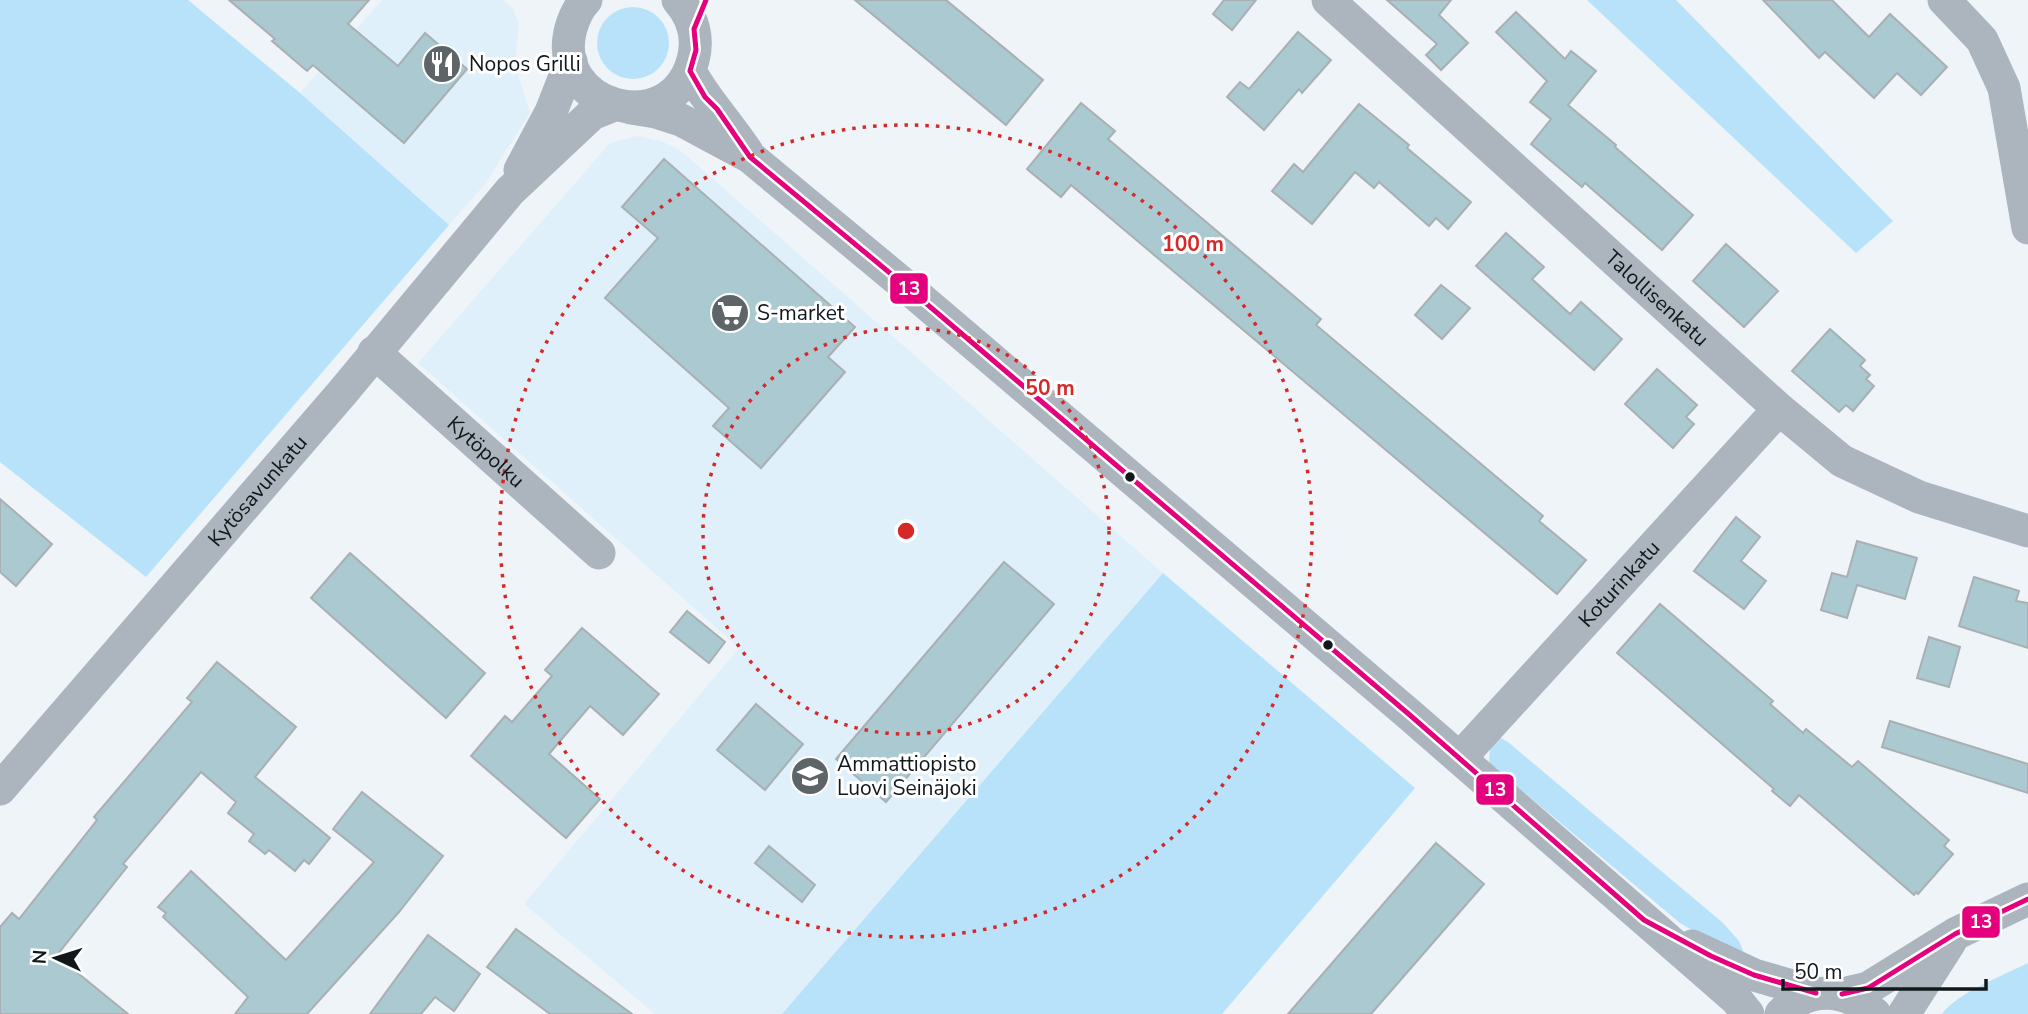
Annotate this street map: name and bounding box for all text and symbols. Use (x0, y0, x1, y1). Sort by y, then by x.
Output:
restaurant icon: Nopos Grilli (421, 43, 463, 85)
place label: Nopos Grilli (469, 50, 581, 78)
text: 100 m (1162, 230, 1224, 258)
street label: Talollisenkatu (1599, 244, 1715, 353)
line badge: 13 (889, 272, 929, 305)
text: 13 (898, 276, 920, 302)
supermarket icon: S-market (709, 292, 751, 334)
place label: S-market (757, 299, 845, 327)
text: 50 m (1025, 374, 1075, 402)
street label: Kytöpolku (441, 410, 531, 494)
street label: Kytösavunkatu (202, 429, 314, 553)
unlabelled marker (1123, 470, 1137, 484)
centre of rings (894, 519, 918, 543)
street label: Koturinkatu (1572, 534, 1666, 633)
unlabelled marker (1321, 638, 1335, 652)
place label: Ammattiopisto Luovi Seinäjoki (837, 750, 977, 802)
school or university icon: Ammattiopisto Luovi Seinäjoki (789, 755, 831, 797)
line badge: 13 (1475, 773, 1515, 806)
text: 13 (1484, 777, 1506, 803)
line badge: 13 (1961, 905, 2001, 939)
text: 13 (1970, 909, 1992, 935)
north arrow (21, 923, 91, 993)
scale bar (1783, 948, 1986, 992)
text: N (27, 949, 54, 965)
text: 50 m (1794, 958, 1843, 986)

